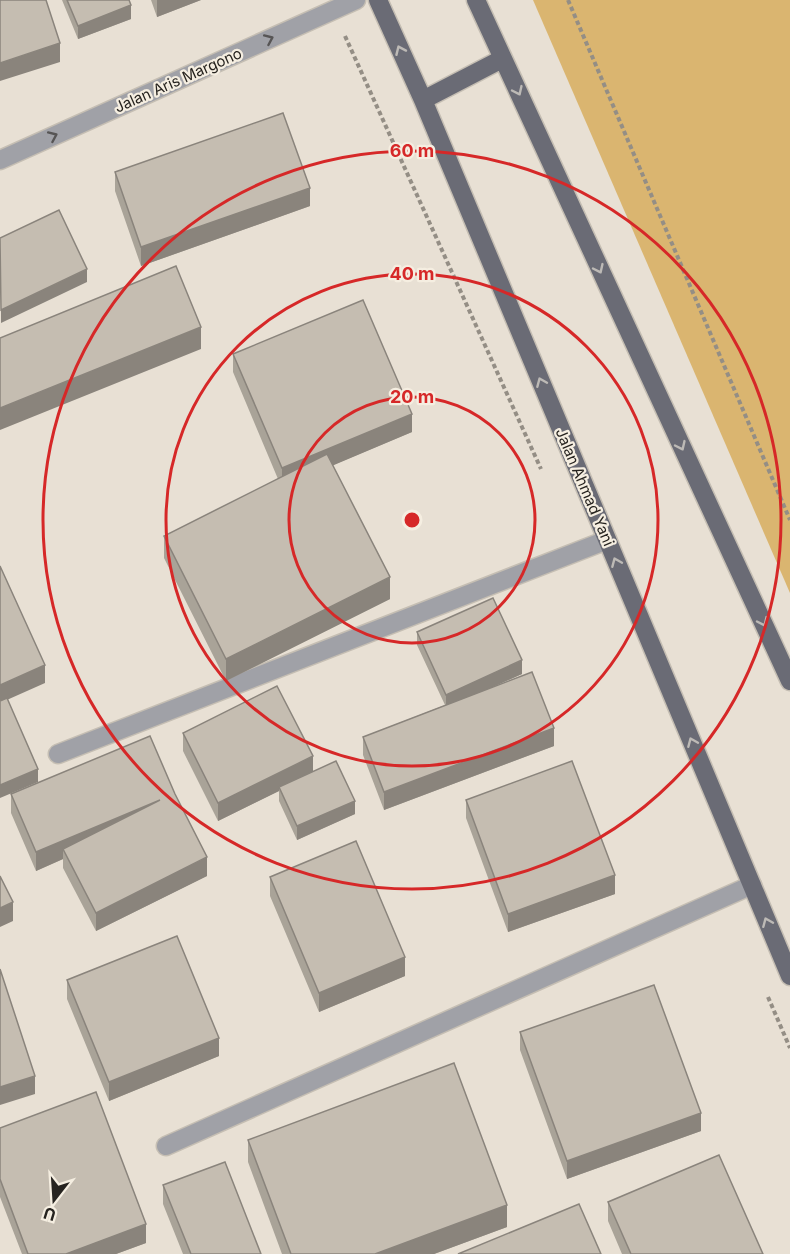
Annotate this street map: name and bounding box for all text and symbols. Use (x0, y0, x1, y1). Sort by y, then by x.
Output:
one-way arrow (263, 34, 274, 46)
street label: Jalan Aris Margono (111, 43, 245, 117)
one-way arrow (396, 46, 408, 57)
one-way arrow (510, 85, 522, 96)
one-way arrow (47, 132, 58, 144)
text: 60 m (390, 140, 434, 161)
one-way arrow (592, 262, 604, 273)
text: 40 m (390, 263, 435, 284)
one-way arrow (536, 378, 548, 389)
text: 20 m (390, 386, 434, 407)
street label: Jalan Ahmad Yani (552, 425, 618, 549)
one-way arrow (674, 439, 686, 450)
centre of rings (402, 510, 422, 530)
one-way arrow (611, 558, 623, 569)
one-way arrow (756, 616, 768, 627)
one-way arrow (687, 737, 699, 748)
one-way arrow (762, 917, 774, 928)
north arrow (24, 1170, 84, 1230)
text: U (41, 1203, 58, 1226)

